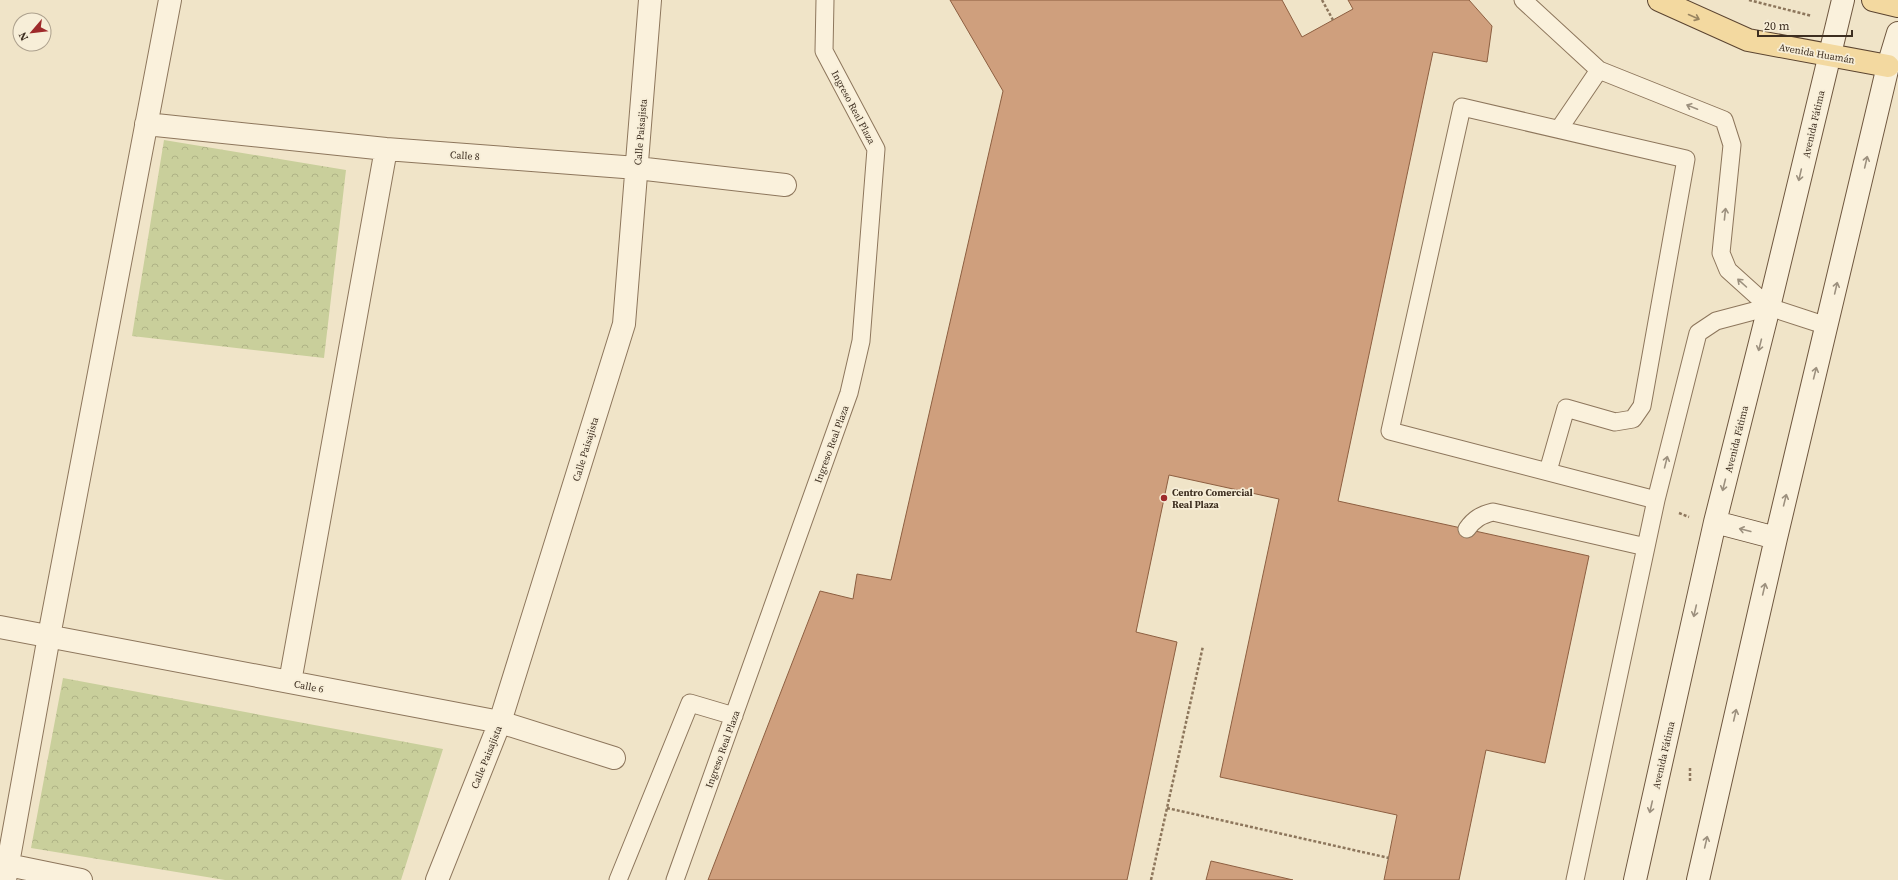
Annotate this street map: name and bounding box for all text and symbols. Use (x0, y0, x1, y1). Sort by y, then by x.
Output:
north arrow (12, 12, 52, 52)
scale bar (1758, 12, 1852, 38)
one-way arrow (1688, 13, 1700, 21)
text: 20 m (1764, 18, 1790, 34)
text: N (15, 29, 32, 44)
street label: Avenida Huamán (1778, 40, 1856, 67)
street label: Ingreso Real Plaza (829, 68, 879, 147)
street label: Avenida Fátima (1799, 88, 1828, 159)
street label: Calle Paisajista (631, 97, 650, 166)
one-way arrow (1687, 103, 1699, 110)
street label: Calle 8 (450, 148, 480, 163)
one-way arrow (1862, 155, 1870, 168)
one-way arrow (1796, 169, 1804, 182)
one-way arrow (1721, 208, 1729, 221)
one-way arrow (1737, 278, 1747, 287)
one-way arrow (1832, 282, 1840, 295)
one-way arrow (1755, 338, 1763, 351)
one-way arrow (1812, 367, 1820, 380)
street label: Ingreso Real Plaza (811, 403, 852, 485)
street label: Avenida Fátima (1722, 403, 1751, 474)
street label: Calle Paisajista (570, 415, 602, 483)
one-way arrow (1662, 456, 1670, 469)
one-way arrow (1720, 478, 1727, 491)
place label: Centro Comercial Real Plaza (1172, 486, 1253, 511)
marker: Centro Comercial Real Plaza (1159, 493, 1169, 503)
one-way arrow (1782, 494, 1789, 507)
one-way arrow (1739, 526, 1752, 533)
one-way arrow (1761, 582, 1769, 595)
one-way arrow (1690, 604, 1698, 617)
street label: Calle 6 (293, 677, 325, 696)
street label: Ingreso Real Plaza (702, 708, 743, 790)
one-way arrow (1732, 709, 1740, 722)
street label: Avenida Fátima (1649, 719, 1678, 790)
street label: Calle Paisajista (468, 723, 505, 791)
one-way arrow (1647, 800, 1655, 813)
one-way arrow (1703, 836, 1711, 849)

